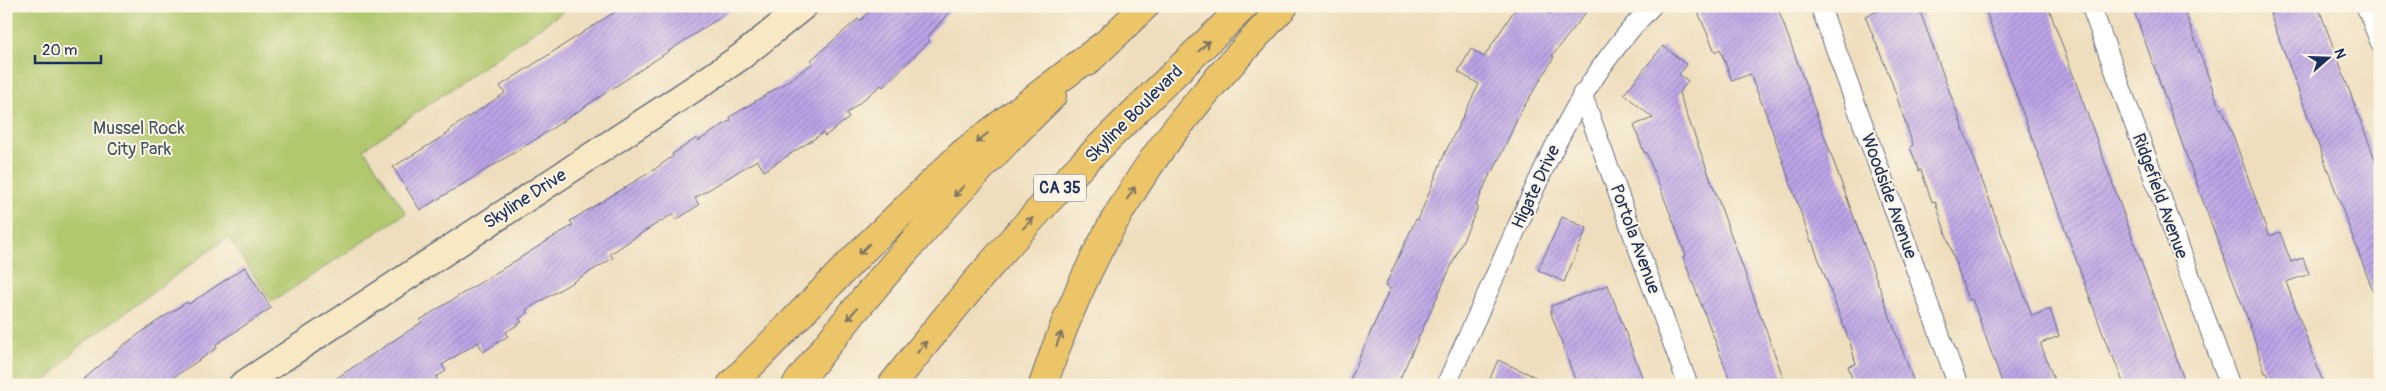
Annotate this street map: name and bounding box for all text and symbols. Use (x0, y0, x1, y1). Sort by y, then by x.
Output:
scale bar (35, 32, 101, 64)
north arrow (2304, 32, 2354, 82)
one-way arrow (1197, 40, 1210, 52)
text: 20 m (42, 41, 77, 60)
text: N (2330, 46, 2349, 61)
street label: Skyline Boulevard (1080, 60, 1188, 168)
park label: Mussel Rock City Park (93, 117, 185, 161)
street label: Woodside Avenue (1856, 130, 1922, 262)
street label: Ridgefield Avenue (2127, 130, 2193, 262)
one-way arrow (975, 132, 988, 143)
street label: Higate Drive (1507, 141, 1565, 233)
street label: Skyline Drive (479, 164, 571, 234)
road number: CA 35 (1034, 174, 1086, 202)
street label: Portola Avenue (1605, 181, 1665, 297)
one-way arrow (953, 185, 965, 198)
one-way arrow (1126, 187, 1136, 201)
one-way arrow (1022, 217, 1034, 230)
one-way arrow (857, 243, 870, 255)
one-way arrow (847, 307, 858, 320)
one-way arrow (1055, 331, 1064, 347)
one-way arrow (916, 340, 927, 353)

